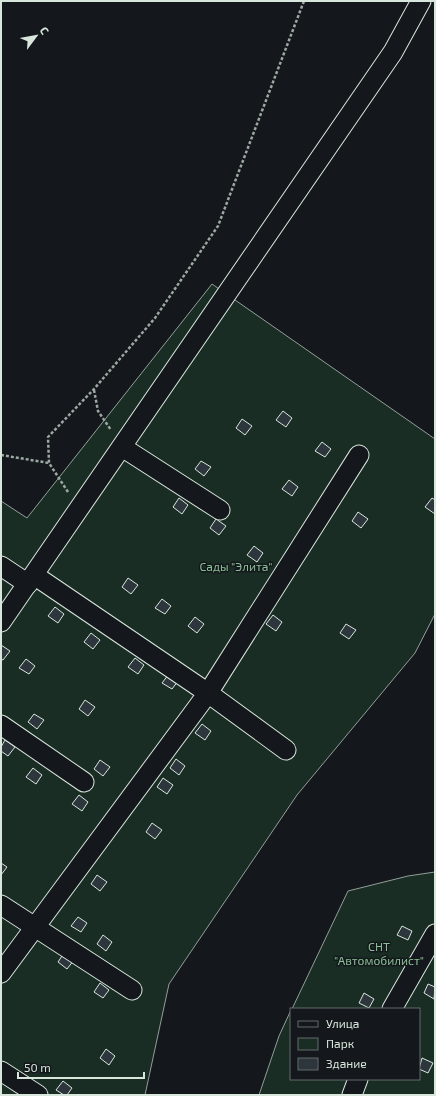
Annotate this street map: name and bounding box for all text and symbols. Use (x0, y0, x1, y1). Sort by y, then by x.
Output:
north arrow (16, 16, 56, 56)
text: С (38, 24, 52, 37)
park label: Сады "Элита" (199, 559, 273, 573)
park label: СНТ "Автомобилист" (334, 939, 424, 967)
legend (290, 1008, 420, 1080)
text: Улица (326, 1016, 359, 1030)
text: Парк (326, 1036, 355, 1050)
scale bar (18, 1054, 144, 1080)
text: Здание (326, 1056, 367, 1070)
text: 50 m (24, 1060, 51, 1074)

